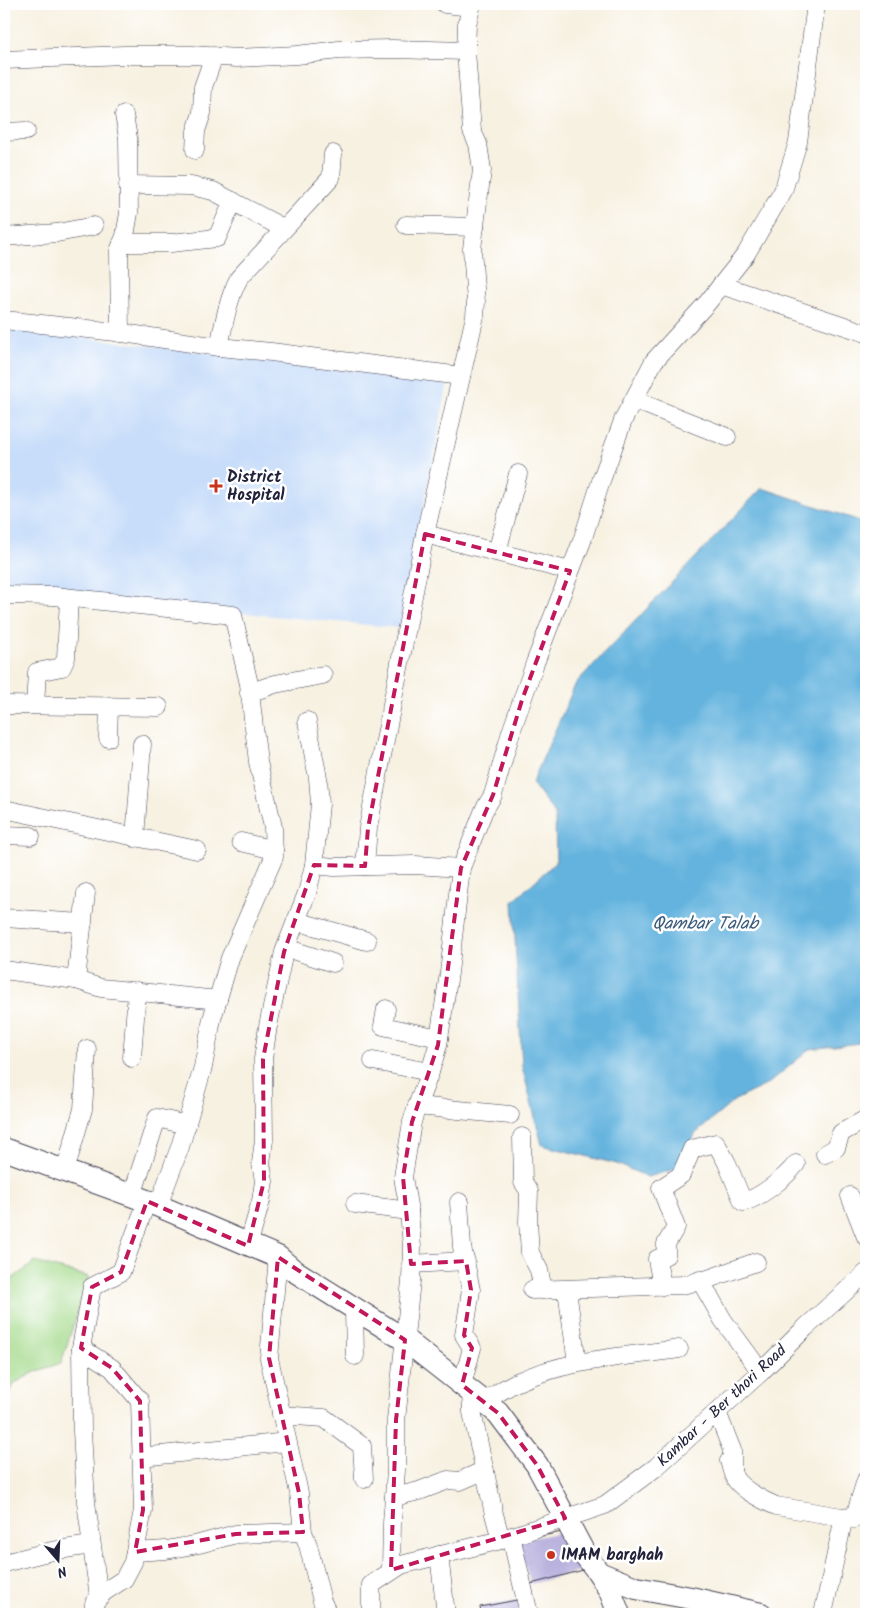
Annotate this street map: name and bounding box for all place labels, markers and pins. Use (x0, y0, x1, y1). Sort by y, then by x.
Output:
place label: District Hospital (227, 465, 285, 508)
marker: District Hospital (209, 479, 223, 493)
place label: IMAM barghah (561, 1543, 663, 1568)
marker: IMAM barghah (545, 1549, 557, 1561)

